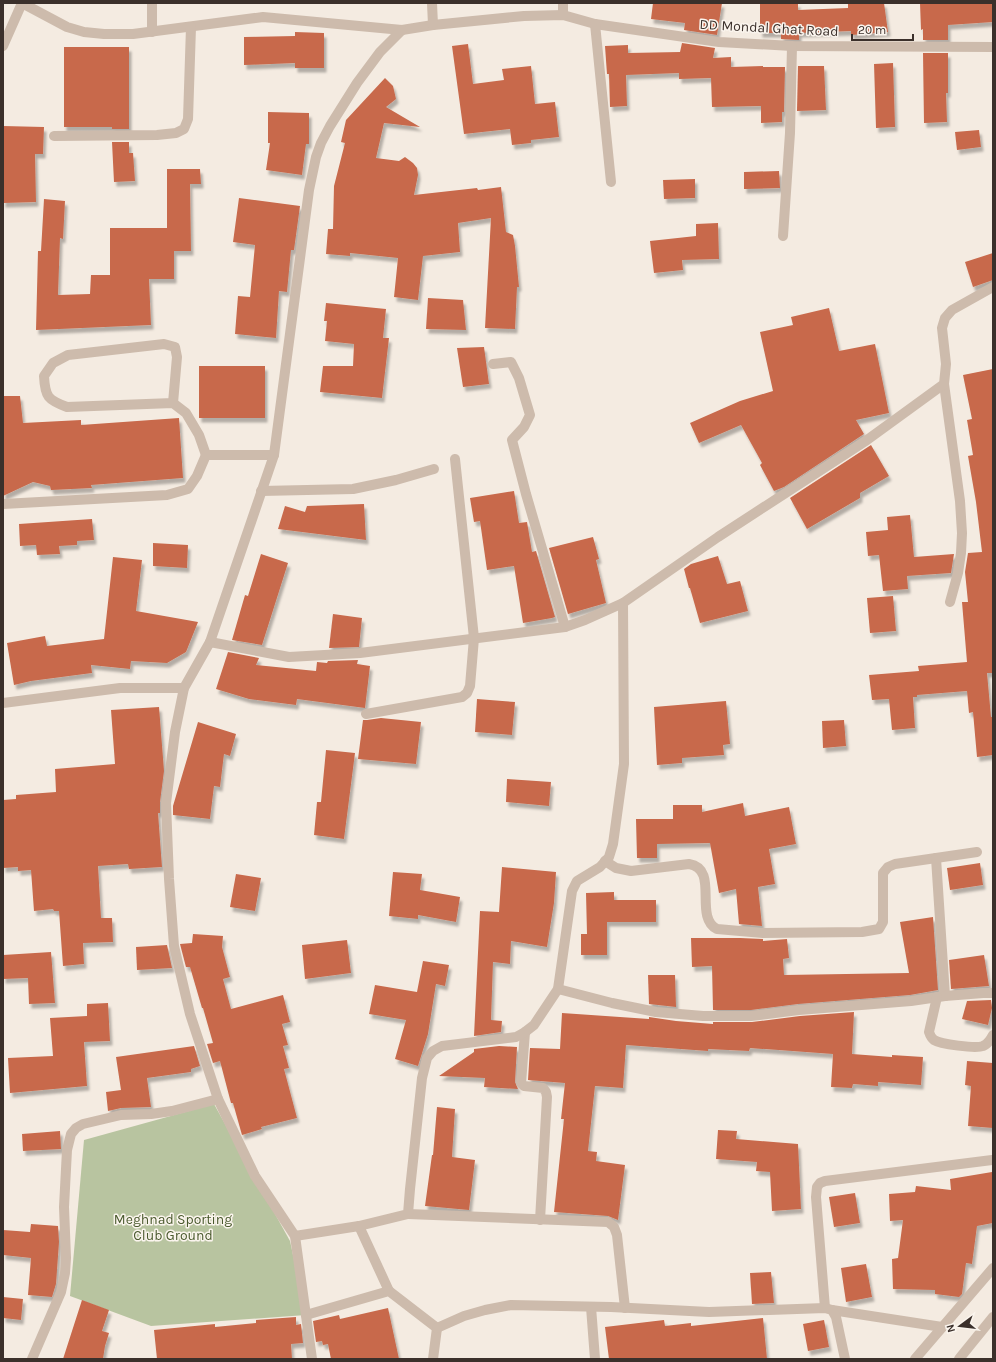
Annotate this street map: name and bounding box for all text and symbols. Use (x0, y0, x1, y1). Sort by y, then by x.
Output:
street label: DD Mondal Ghat Road (699, 16, 839, 40)
scale bar (852, 16, 913, 42)
text: 20 m (858, 23, 886, 37)
park label: Meghnad Sporting Club Ground (114, 1211, 232, 1244)
north arrow (940, 1306, 980, 1346)
text: N (944, 1323, 958, 1334)

